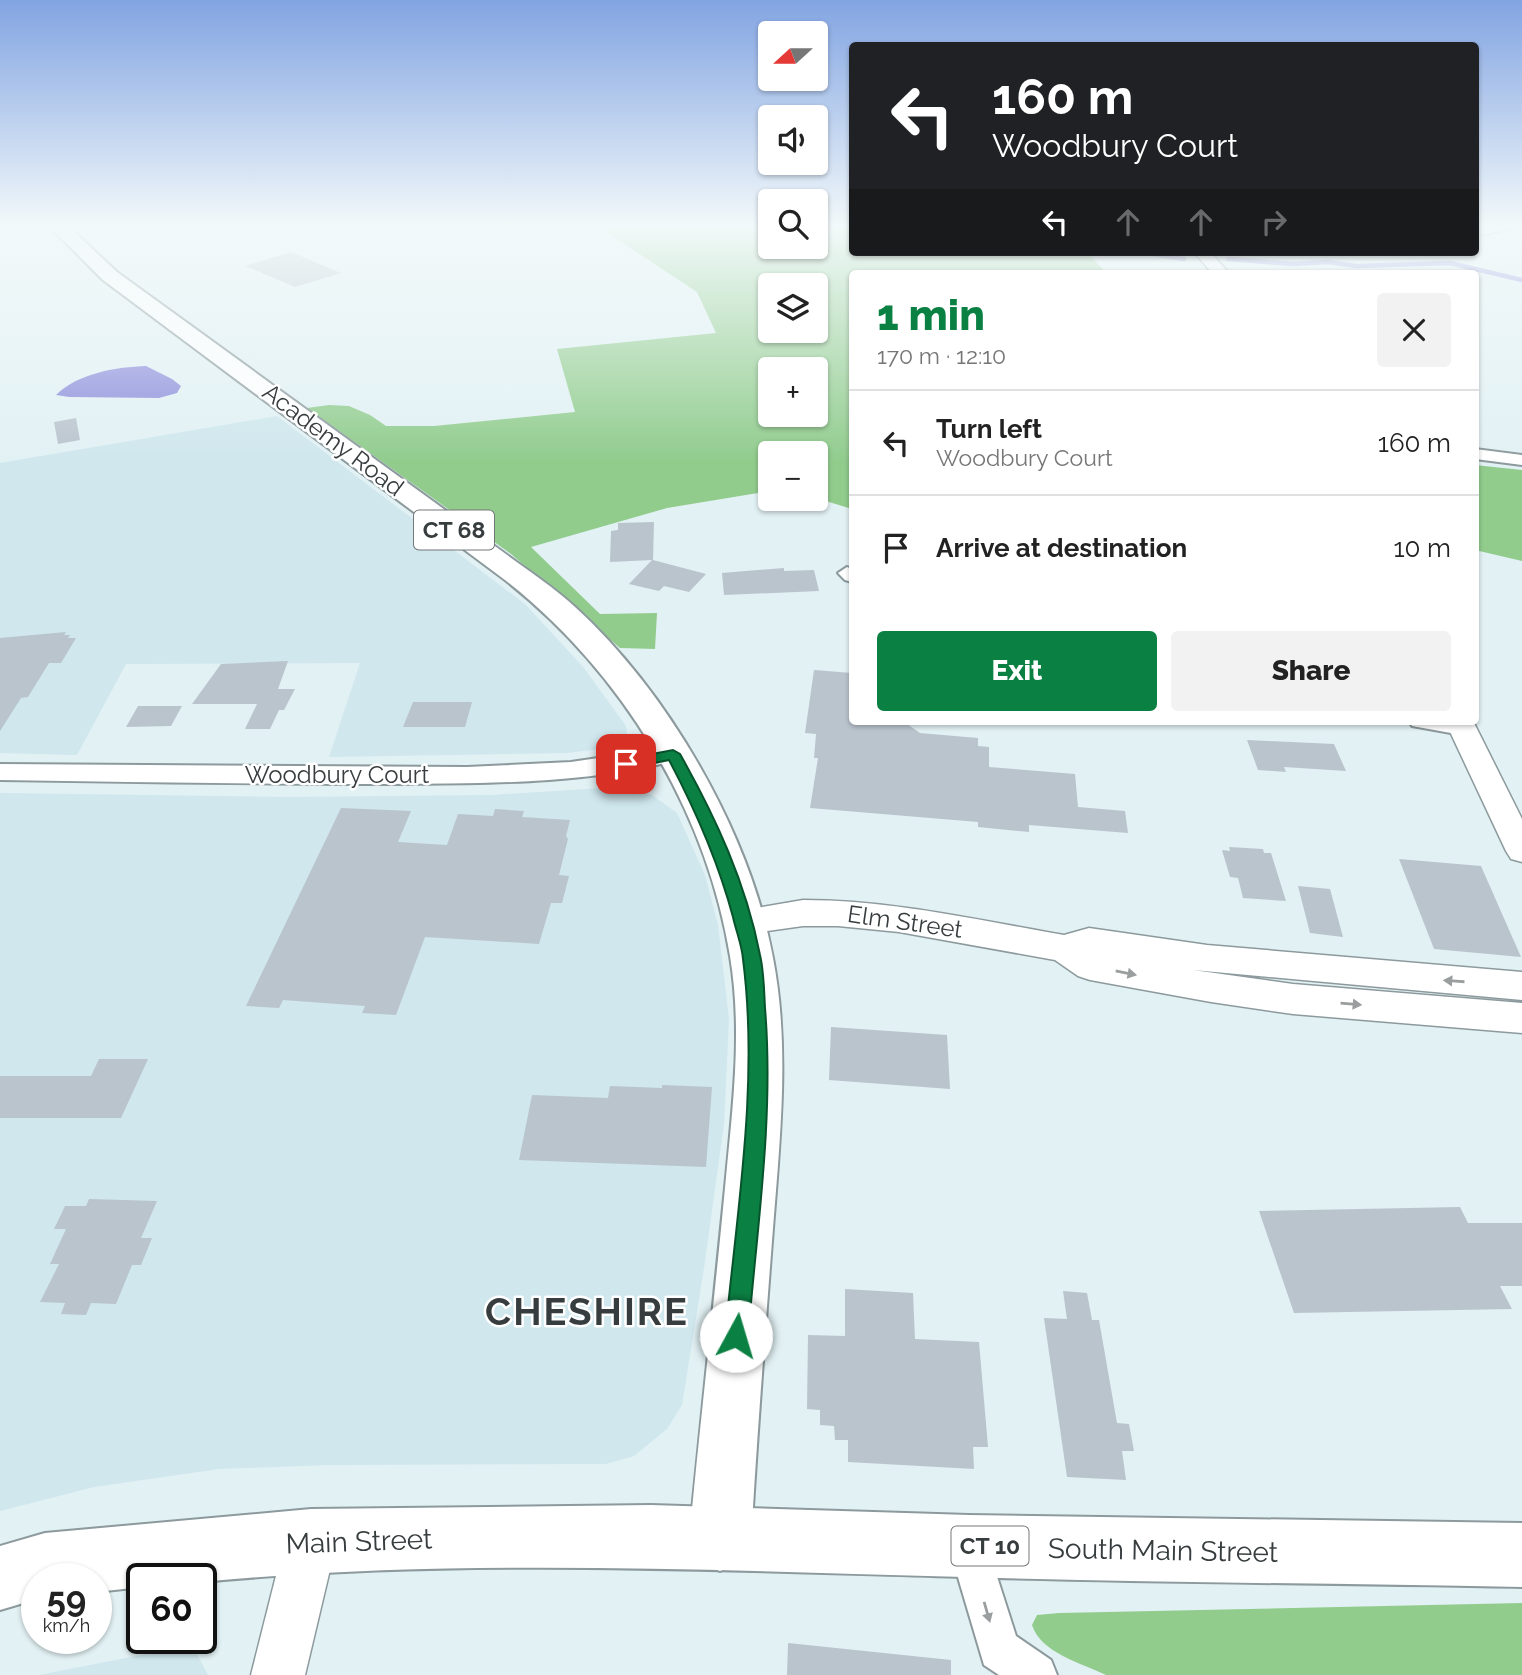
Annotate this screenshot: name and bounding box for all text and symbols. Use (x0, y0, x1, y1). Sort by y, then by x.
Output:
north arrow (758, 21, 828, 91)
map controls (758, 21, 828, 511)
text: 160 m (992, 68, 1133, 125)
icon: left (877, 70, 968, 161)
button: sound (758, 105, 828, 175)
text: Woodbury Court (992, 127, 1238, 164)
button: search (758, 189, 828, 259)
icon: left (1036, 203, 1074, 241)
icon: ahead (1109, 203, 1147, 241)
icon: ahead (1182, 203, 1220, 241)
icon: right (1255, 203, 1293, 241)
button: layers (758, 273, 828, 343)
text: 1 min (877, 291, 985, 340)
button: close (1377, 293, 1451, 367)
text: 170 m · 12:10 (877, 342, 1006, 369)
button: + (758, 357, 828, 427)
street label: Academy Road (257, 377, 410, 502)
text: Turn left (936, 414, 1042, 444)
icon: left (877, 424, 915, 462)
text: 160 m (1378, 428, 1451, 458)
button: − (758, 441, 828, 511)
text: Woodbury Court (936, 444, 1113, 471)
road number: CT 68 (414, 510, 494, 550)
icon: arrive (877, 529, 915, 567)
text: Arrive at destination (936, 533, 1187, 563)
text: 10 m (1393, 533, 1451, 563)
button: Exit (877, 631, 1157, 711)
button: Share (1171, 631, 1451, 711)
pin (596, 734, 656, 794)
icon: arrive (607, 745, 645, 783)
street label: Woodbury Court (245, 760, 429, 789)
street label: Elm Street (846, 899, 964, 944)
one-way arrow (1115, 968, 1137, 979)
one-way arrow (1443, 975, 1465, 986)
one-way arrow (1341, 999, 1363, 1010)
district label: CHESHIRE (485, 1289, 689, 1334)
position arrow (699, 1299, 773, 1373)
street label: Main Street (285, 1522, 434, 1561)
road number: CT 10 (951, 1526, 1028, 1566)
street label: South Main Street (1048, 1532, 1279, 1569)
speed limit sign: 60 (126, 1563, 217, 1654)
text: 59 (46, 1579, 87, 1620)
one-way arrow (983, 1601, 993, 1622)
text: km/h (43, 1615, 90, 1636)

